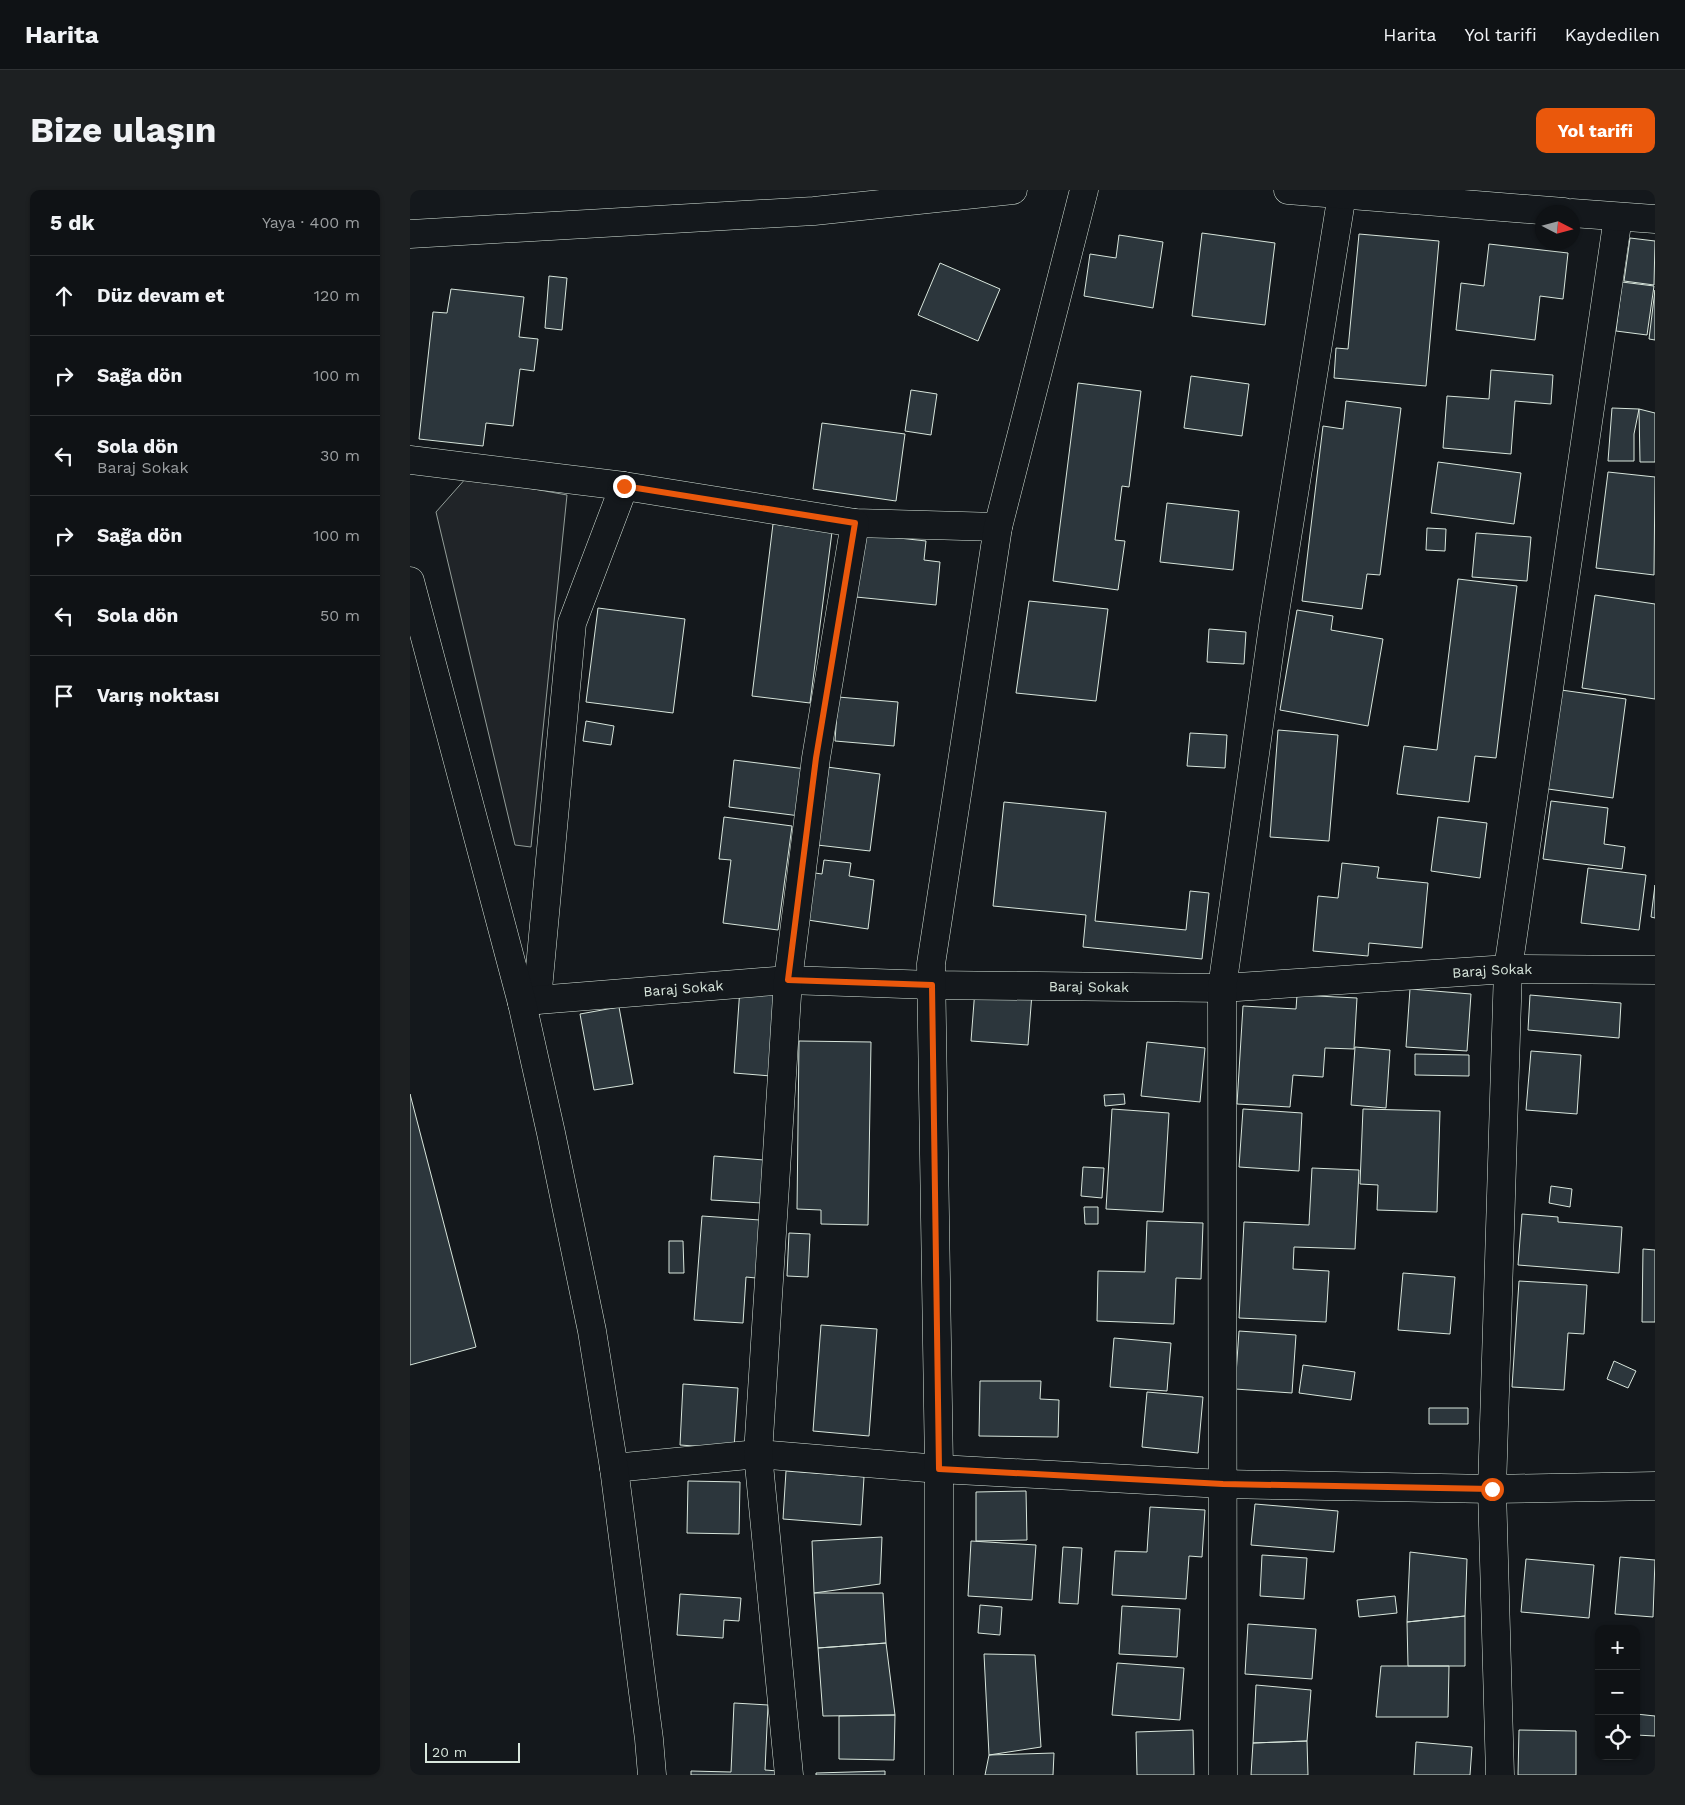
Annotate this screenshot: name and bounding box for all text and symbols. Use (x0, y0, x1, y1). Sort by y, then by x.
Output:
text: Harita (25, 21, 99, 49)
text: Harita (1383, 24, 1437, 45)
text: Yol tarifi (1465, 24, 1537, 45)
text: Kaydedilen (1565, 24, 1660, 45)
button: Yol tarifi (1536, 108, 1655, 153)
text: Bize ulaşın (30, 109, 217, 151)
north arrow (1535, 205, 1580, 250)
text: 5 dk (50, 210, 94, 235)
text: Yaya · 400 m (262, 213, 360, 232)
icon: ahead (50, 282, 78, 310)
text: Düz devam et (97, 284, 224, 307)
text: 120 m (314, 286, 360, 305)
icon: right (50, 362, 78, 390)
text: Sağa dön (97, 364, 182, 387)
text: 100 m (313, 366, 360, 385)
text: Sola dön (97, 435, 178, 458)
icon: left (50, 442, 78, 470)
text: 30 m (320, 446, 360, 465)
text: Baraj Sokak (97, 458, 188, 477)
route end (613, 475, 636, 498)
icon: right (50, 522, 78, 550)
text: Sağa dön (97, 524, 182, 547)
text: 100 m (313, 526, 360, 545)
icon: left (50, 602, 78, 630)
text: Sola dön (97, 604, 178, 627)
text: 50 m (320, 606, 360, 625)
icon: arrive (50, 682, 78, 710)
text: Varış noktası (97, 684, 219, 707)
street label: Baraj Sokak (1452, 961, 1532, 981)
street label: Baraj Sokak (643, 977, 724, 1000)
street label: Baraj Sokak (1049, 978, 1129, 995)
route start (1481, 1478, 1504, 1501)
map controls (1595, 1625, 1640, 1760)
button: + (1595, 1625, 1640, 1670)
button: − (1595, 1670, 1640, 1715)
button: locate (1595, 1715, 1640, 1760)
scale bar (425, 1740, 520, 1763)
text: 20 m (432, 1744, 467, 1760)

